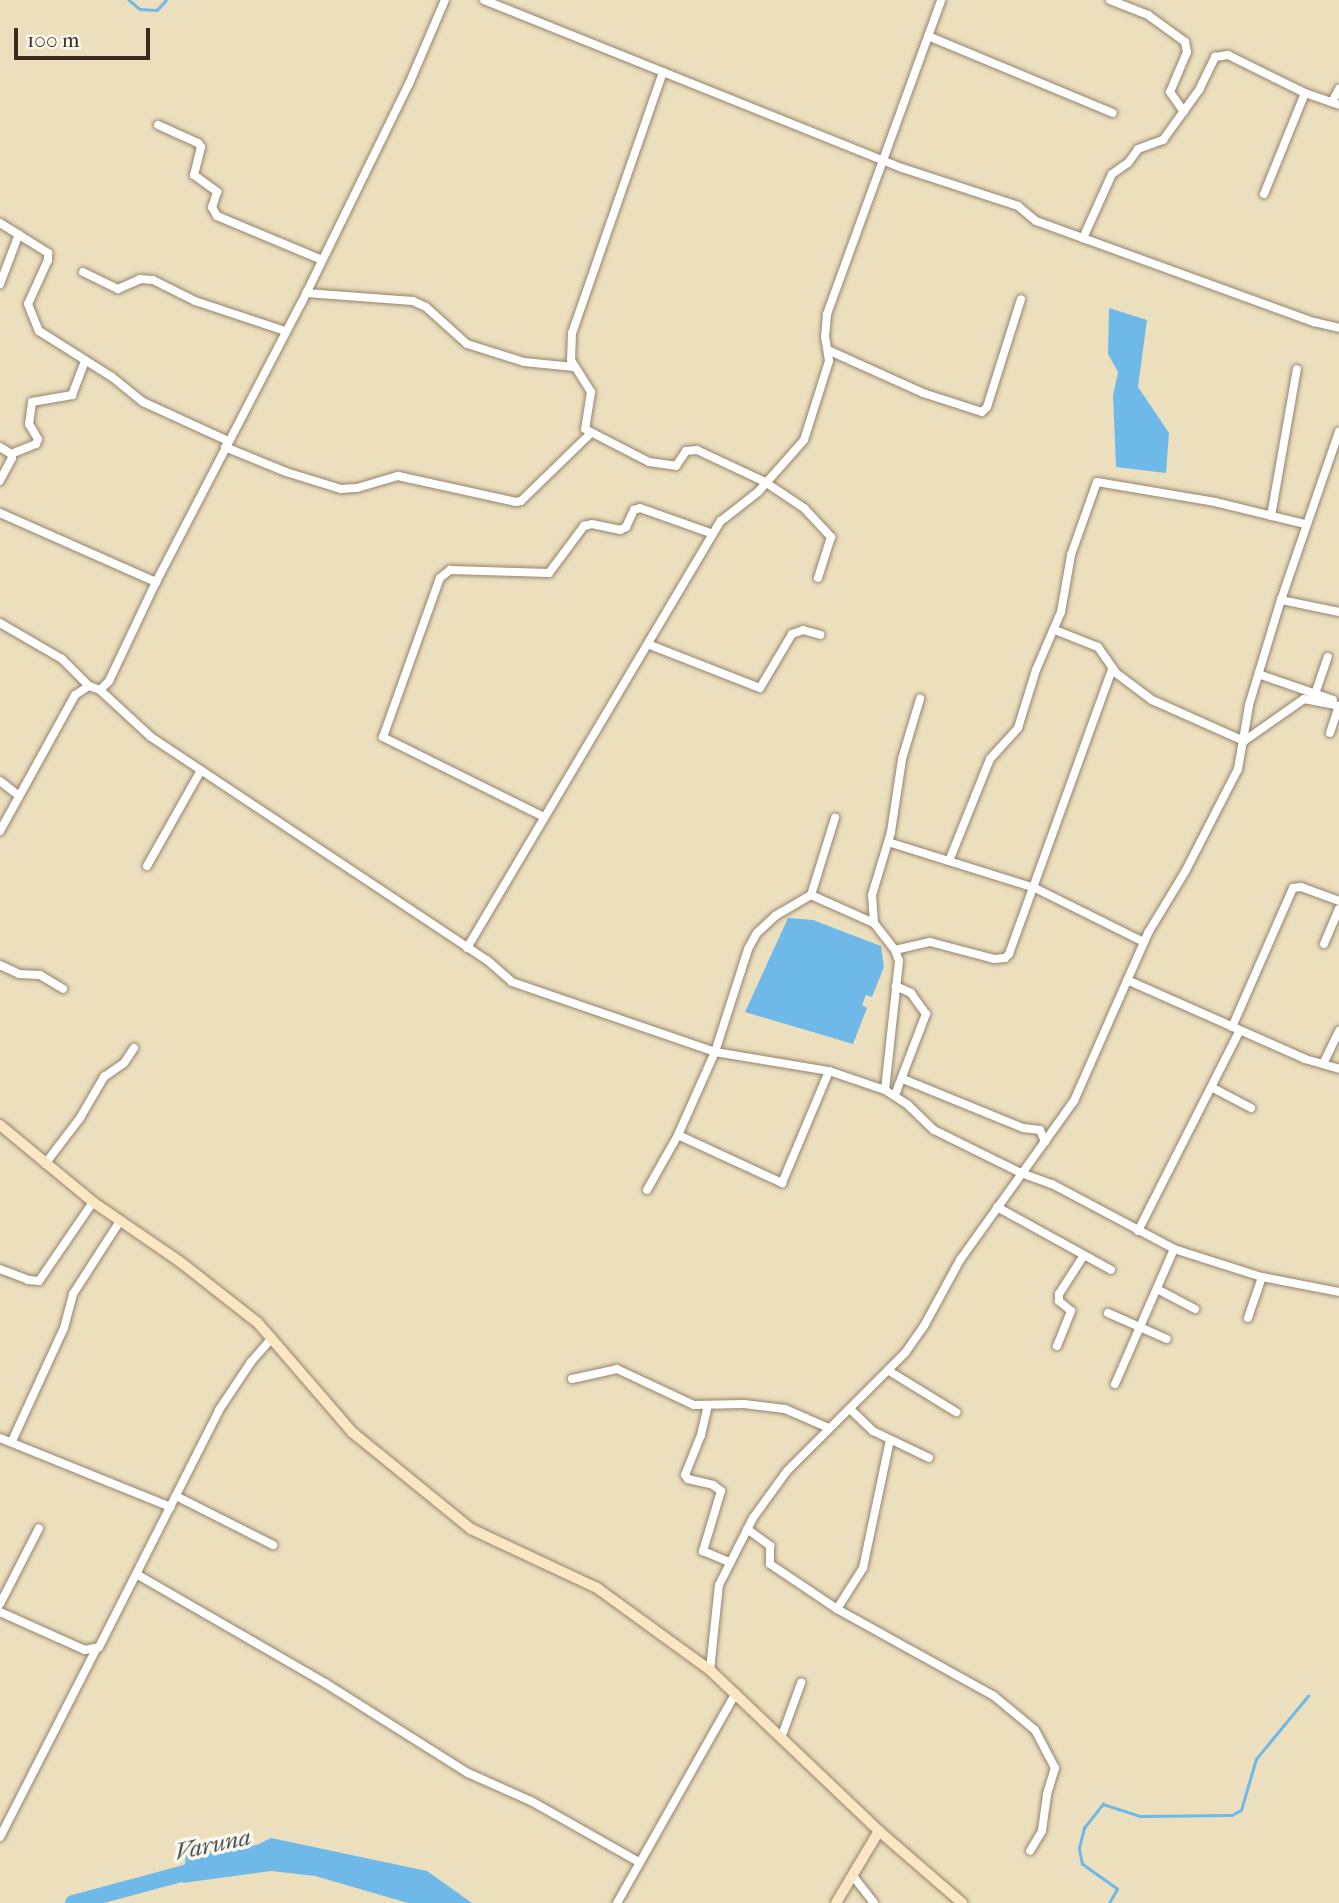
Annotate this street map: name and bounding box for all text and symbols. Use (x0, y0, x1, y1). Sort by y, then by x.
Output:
scale bar (18, 14, 154, 58)
text: 100 m (27, 28, 80, 52)
water label: Varuna (173, 1823, 253, 1867)

